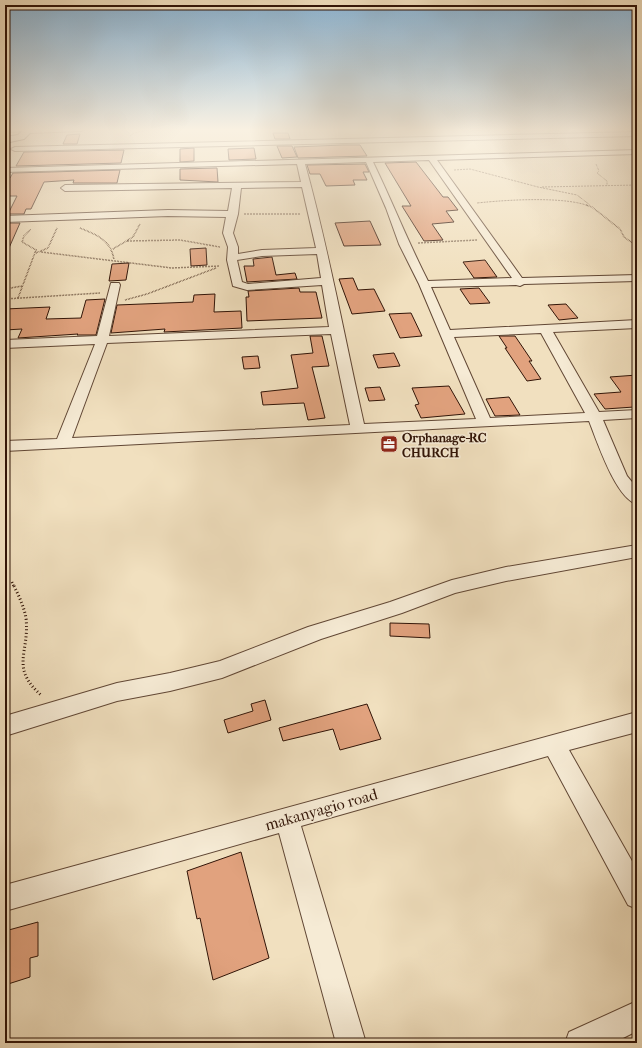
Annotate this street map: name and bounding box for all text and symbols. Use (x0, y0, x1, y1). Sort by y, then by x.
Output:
place label: Orphanage-RC CHURCH (402, 430, 487, 460)
office icon: Orphanage-RC CHURCH (379, 434, 399, 454)
street label: makanyagio road (263, 784, 380, 835)

